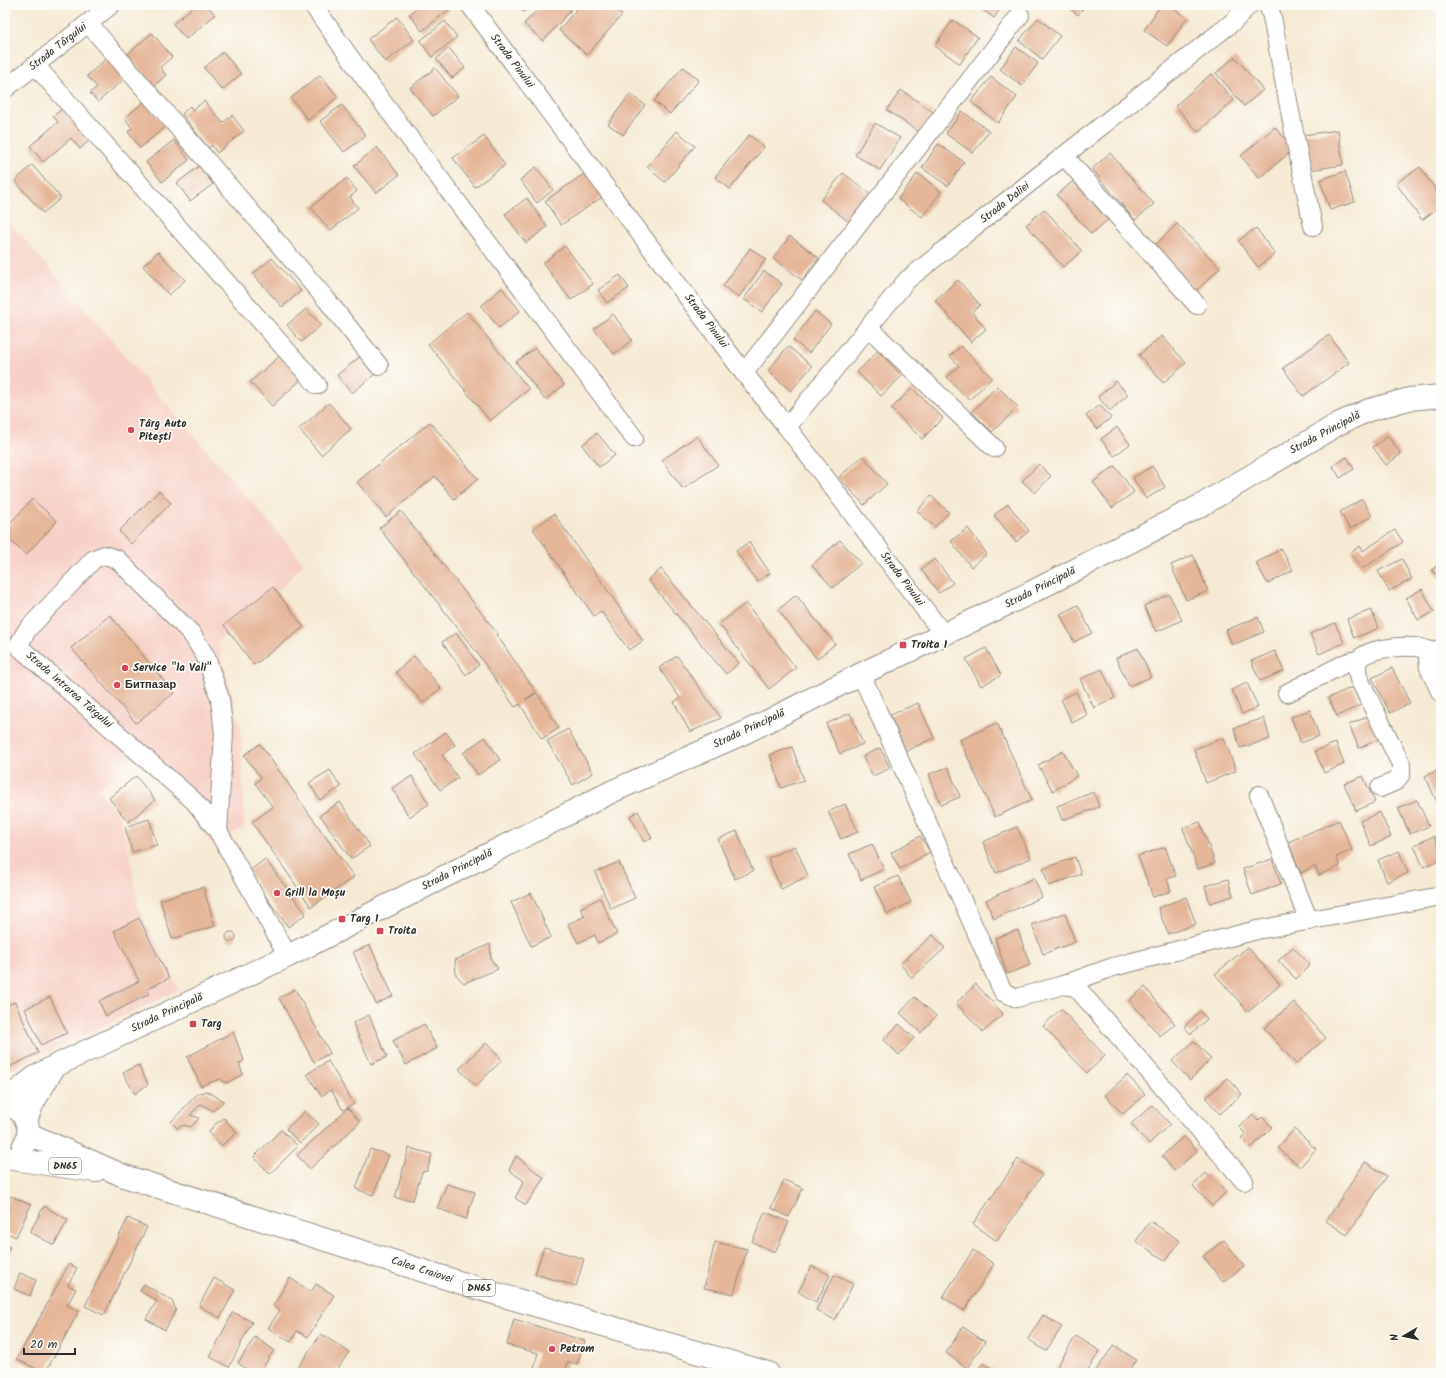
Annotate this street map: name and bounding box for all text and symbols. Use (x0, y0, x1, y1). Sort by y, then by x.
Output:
street label: Strada Târgului (25, 18, 91, 76)
street label: Strada Pinului (485, 30, 539, 92)
street label: Strada Daliei (976, 177, 1034, 228)
street label: Strada Pinului (679, 290, 733, 352)
street label: Strada Principală (1286, 406, 1365, 459)
place label: Târg Auto Pitești (139, 415, 186, 446)
marker: Târg Auto Pitești (126, 425, 136, 435)
street label: Strada Pinului (875, 548, 929, 610)
street label: Strada Principală (1001, 561, 1080, 614)
place label: Troita 1 (911, 636, 948, 654)
marker: Troita 1 (898, 640, 908, 650)
street label: Strada Intrarea Târgului (21, 647, 117, 733)
place label: Service "la Vali" (133, 659, 212, 677)
marker: Service "la Vali" (120, 663, 130, 673)
place label: Битпазар (125, 676, 176, 694)
marker: Битпазар (112, 680, 122, 690)
street label: Strada Principală (710, 704, 790, 754)
street label: Strada Principală (418, 843, 497, 896)
place label: Grill la Moșu (285, 884, 346, 902)
marker: Grill la Moșu (272, 888, 282, 898)
place label: Targ 1 (350, 910, 379, 928)
marker: Targ 1 (337, 914, 347, 924)
place label: Troita (388, 922, 417, 940)
marker: Troita (375, 926, 385, 936)
street label: Strada Principală (128, 988, 208, 1038)
place label: Targ (201, 1015, 222, 1033)
marker: Targ (188, 1019, 198, 1029)
road number: DN65 (49, 1158, 81, 1174)
street label: Calea Craiovei (389, 1252, 456, 1289)
road number: DN65 (463, 1280, 495, 1296)
north arrow (1384, 1316, 1424, 1356)
scale bar (24, 1330, 75, 1356)
text: N (1386, 1333, 1405, 1342)
text: 20 m (30, 1335, 58, 1354)
place label: Petrom (560, 1340, 594, 1358)
marker: Petrom (547, 1344, 557, 1354)

